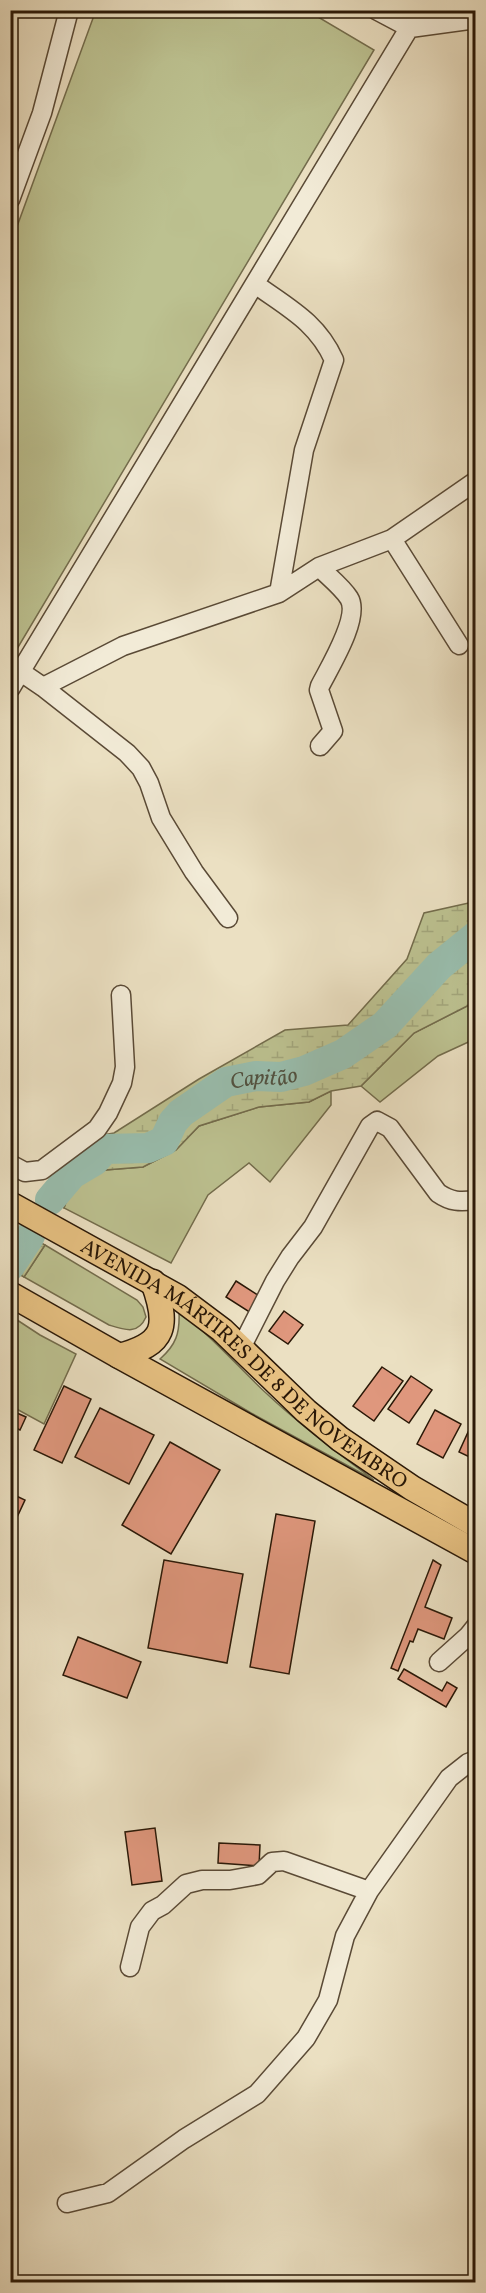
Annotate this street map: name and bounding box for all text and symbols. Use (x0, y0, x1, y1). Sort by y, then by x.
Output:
water label: Capitão (227, 1060, 301, 1099)
street label: AVENIDA MÁRTIRES DE 8 DE NOVEMBRO (75, 1233, 413, 1497)

